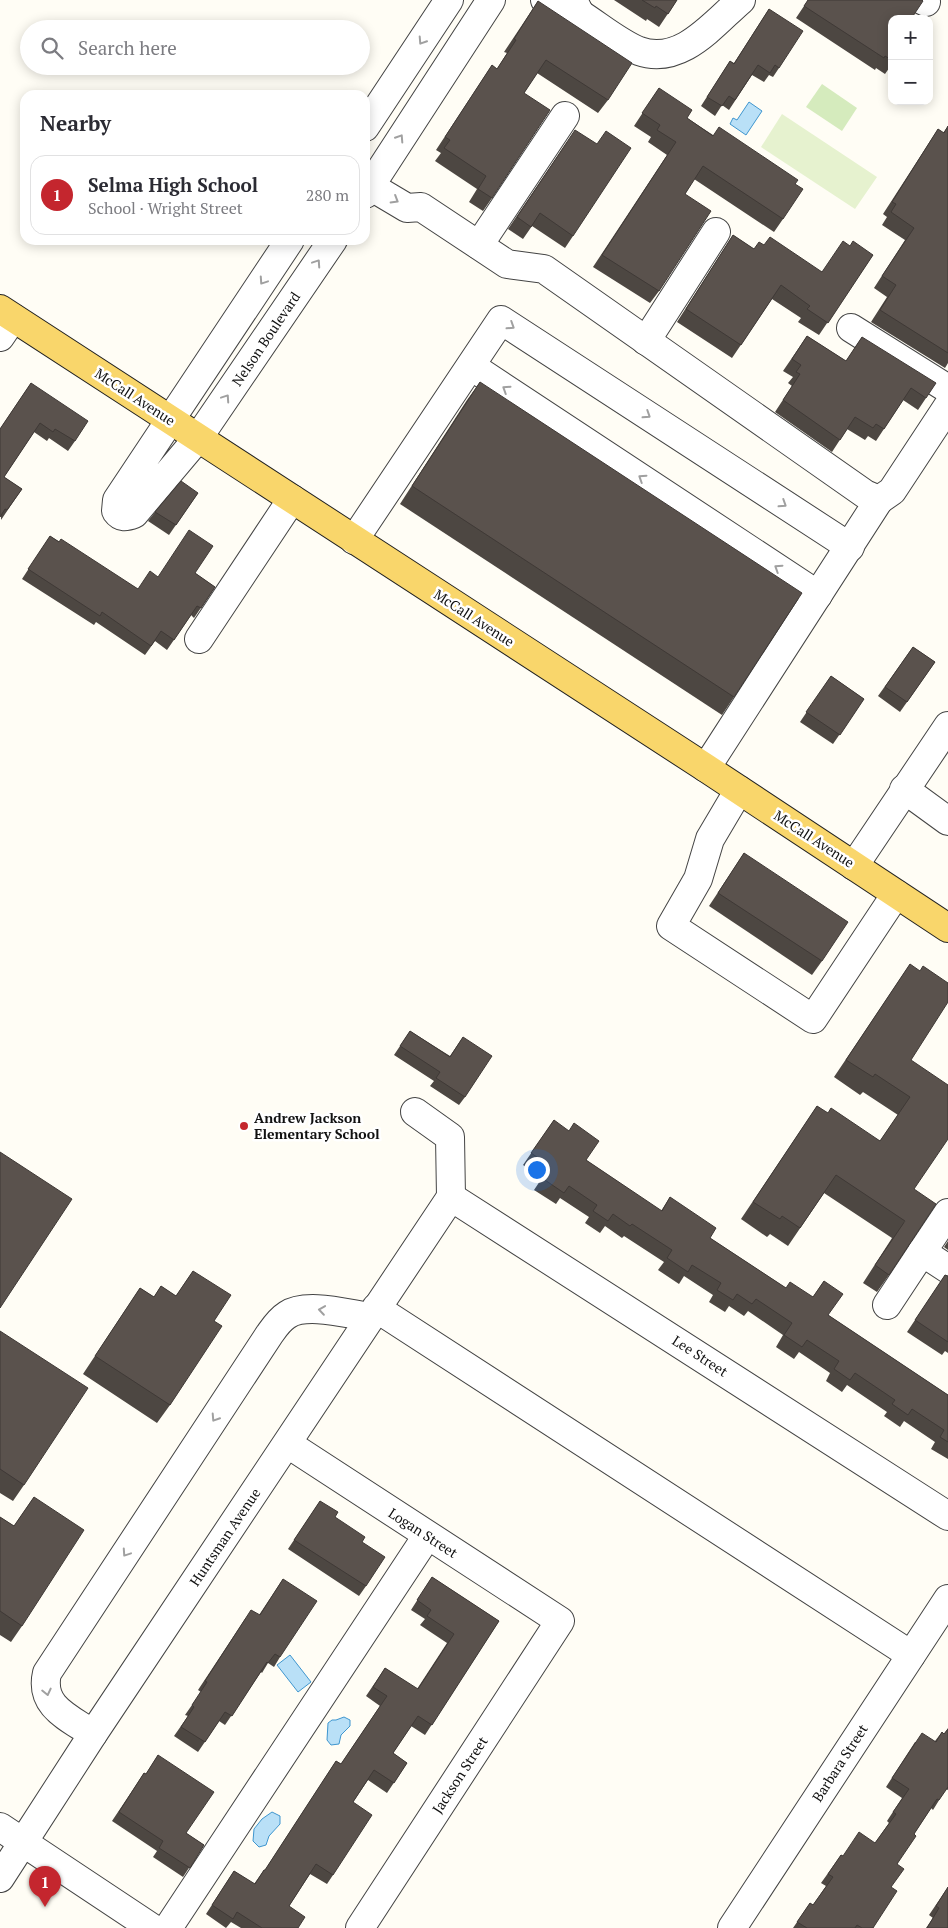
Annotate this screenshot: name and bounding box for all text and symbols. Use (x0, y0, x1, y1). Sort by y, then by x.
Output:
map controls (888, 15, 933, 105)
button: + (888, 15, 933, 60)
search box (20, 20, 370, 75)
icon: search (38, 34, 66, 62)
text: Search here (78, 35, 177, 60)
one-way arrow (419, 35, 428, 44)
button: − (888, 60, 933, 105)
text: Nearby (40, 109, 111, 137)
one-way arrow (394, 134, 404, 143)
text: Selma High School (88, 172, 258, 197)
text: 1 (52, 184, 62, 206)
text: 280 m (306, 184, 349, 206)
one-way arrow (389, 194, 398, 204)
text: School · Wright Street (88, 197, 243, 219)
one-way arrow (311, 260, 320, 269)
one-way arrow (260, 275, 269, 284)
street label: Nelson Boulevard (227, 288, 304, 390)
one-way arrow (505, 320, 514, 329)
street label: McCall Avenue (91, 364, 179, 430)
one-way arrow (502, 386, 512, 395)
one-way arrow (220, 394, 229, 403)
one-way arrow (641, 409, 651, 418)
one-way arrow (638, 475, 647, 485)
one-way arrow (778, 497, 787, 507)
one-way arrow (774, 565, 783, 574)
street label: McCall Avenue (430, 585, 518, 651)
street label: McCall Avenue (770, 806, 858, 872)
place label: Andrew Jackson Elementary School (254, 1108, 380, 1143)
marker: Andrew Jackson Elementary School (238, 1120, 250, 1132)
your location (524, 1157, 550, 1183)
one-way arrow (318, 1305, 326, 1316)
street label: Lee Street (669, 1331, 732, 1381)
one-way arrow (212, 1412, 221, 1421)
street label: Huntsman Avenue (185, 1484, 264, 1589)
street label: Logan Street (385, 1503, 462, 1562)
one-way arrow (123, 1548, 132, 1557)
one-way arrow (41, 1687, 52, 1696)
street label: Barbara Street (807, 1720, 872, 1805)
street label: Jackson Street (428, 1732, 492, 1817)
pin: 1 (29, 1866, 61, 1907)

